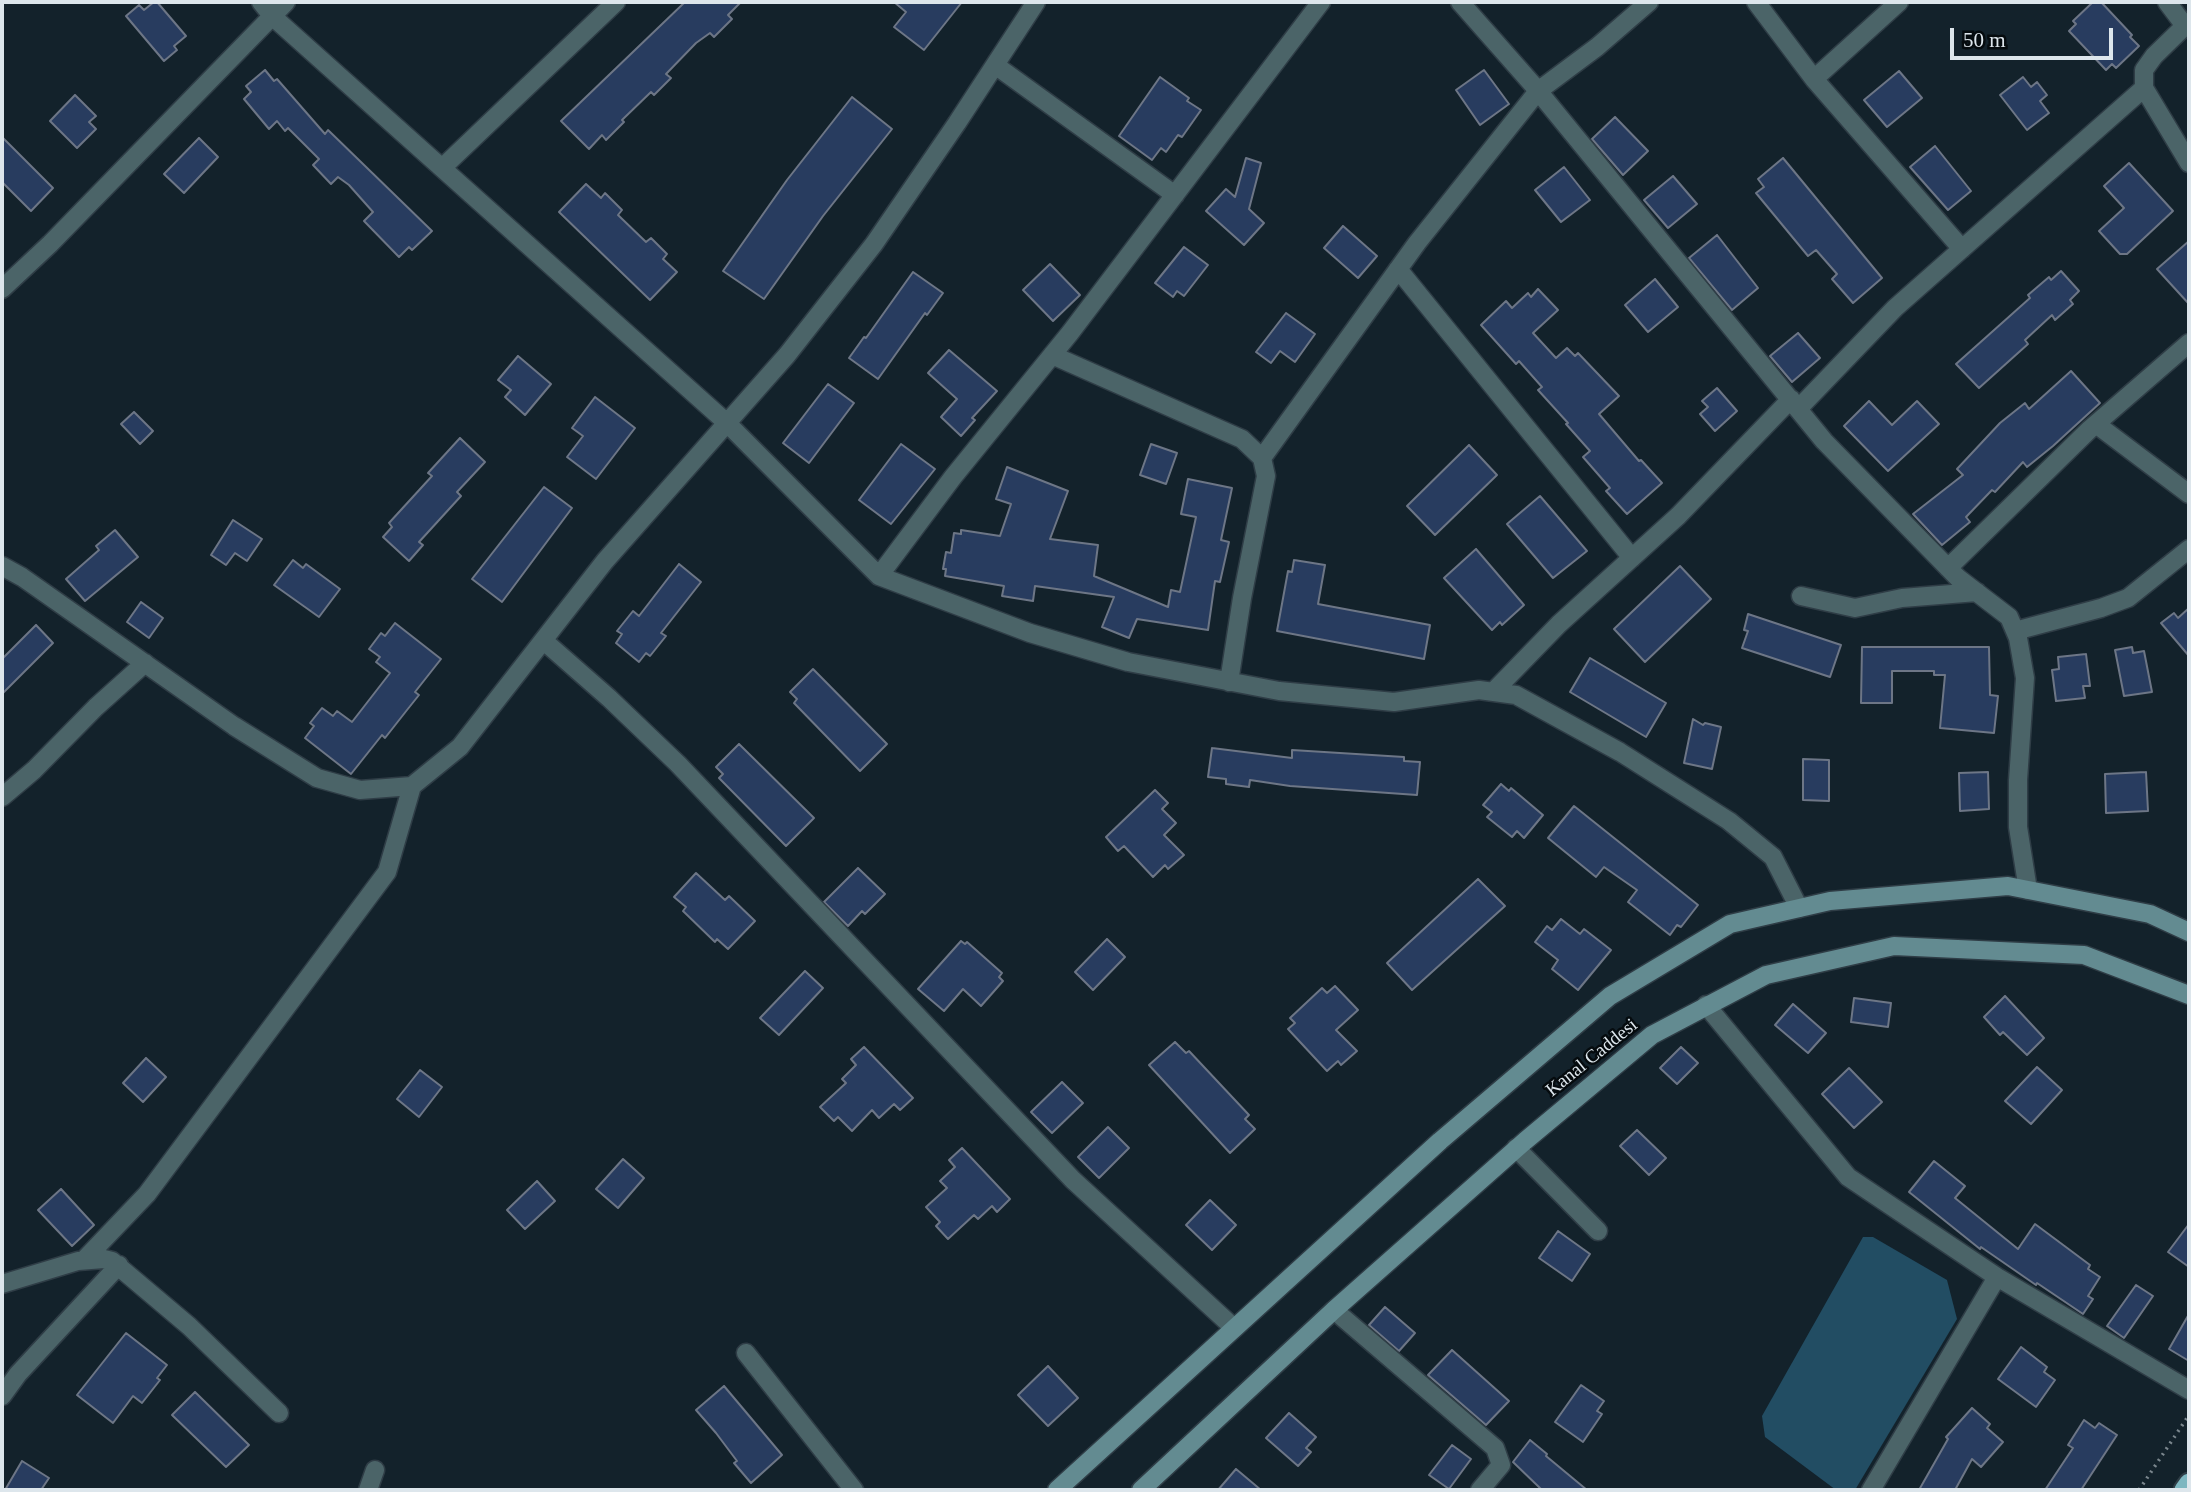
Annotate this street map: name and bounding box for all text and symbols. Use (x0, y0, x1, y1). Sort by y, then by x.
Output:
scale bar (1953, 14, 2116, 58)
text: 50 m (1963, 28, 2006, 52)
street label: Kanal Caddesi (1542, 1014, 1642, 1102)

